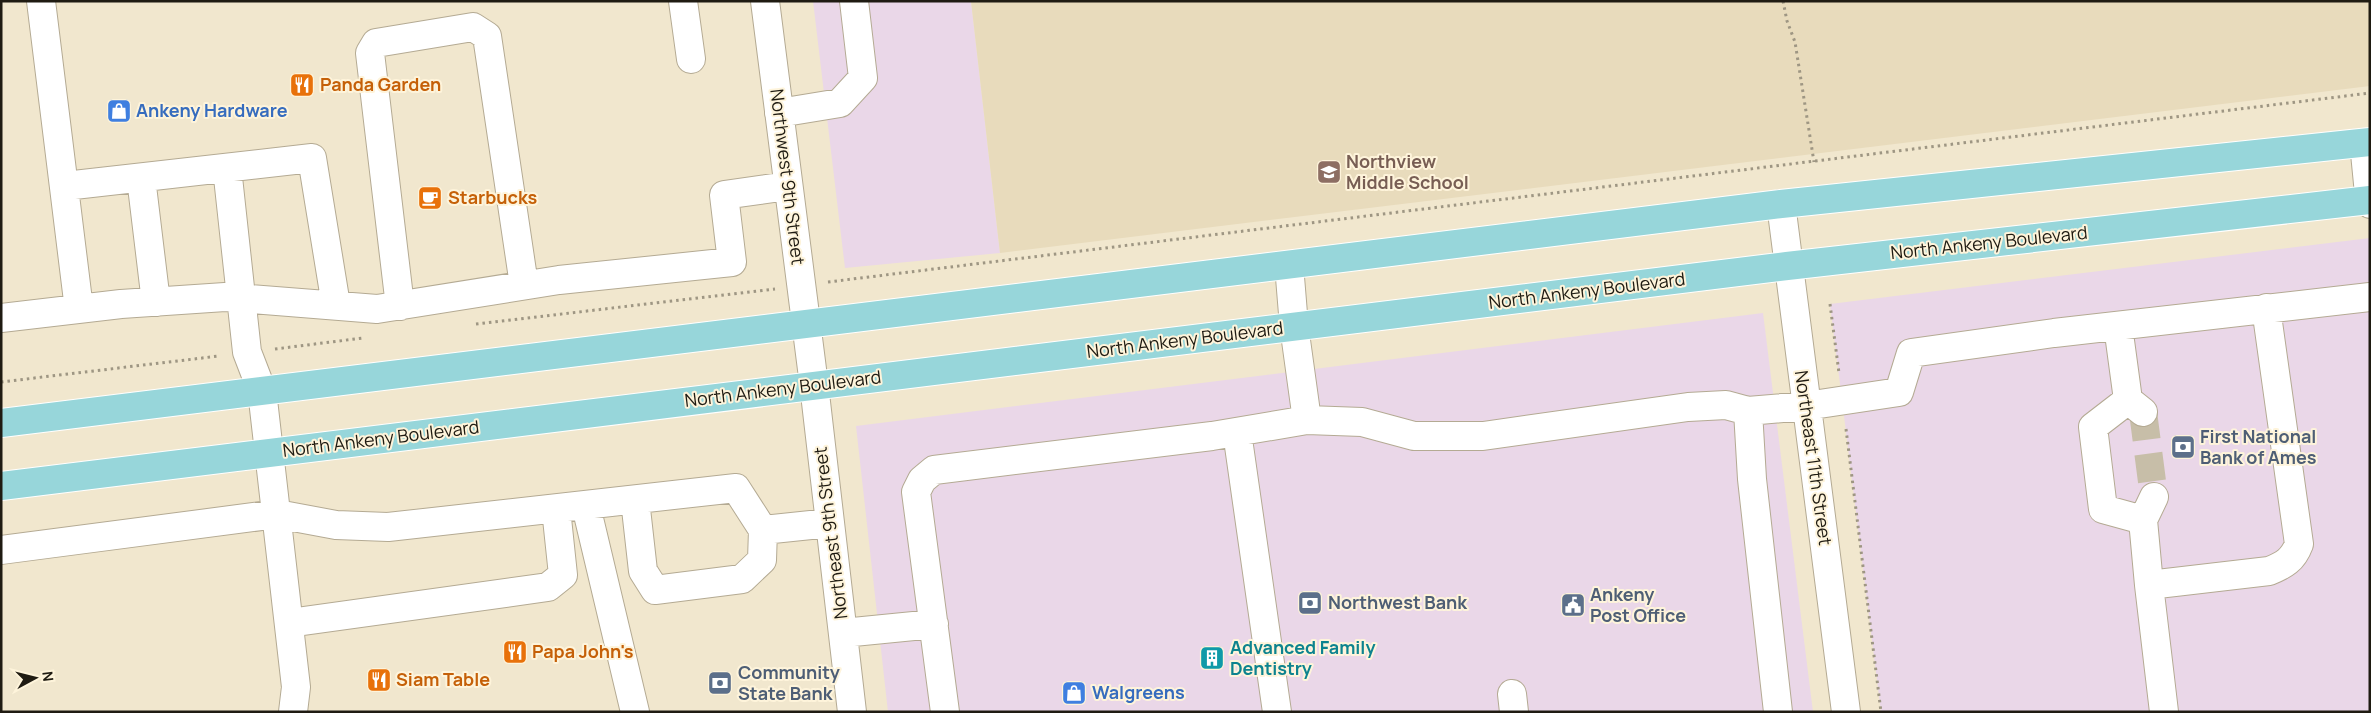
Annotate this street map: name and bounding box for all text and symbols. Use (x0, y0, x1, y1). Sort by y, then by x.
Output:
restaurant icon: Panda Garden (289, 72, 315, 98)
place label: Panda Garden (320, 72, 441, 96)
street label: Northwest 9th Street (765, 88, 811, 266)
shop icon: Ankeny Hardware (106, 98, 132, 124)
place label: Ankeny Hardware (136, 98, 288, 122)
place label: Northview Middle School (1346, 149, 1469, 194)
school or university icon: Northview Middle School (1316, 159, 1342, 185)
cafe icon: Starbucks (417, 185, 443, 211)
place label: Starbucks (448, 185, 537, 209)
street label: North Ankeny Boulevard (1889, 220, 2089, 264)
street label: North Ankeny Boulevard (1487, 266, 1687, 314)
street label: North Ankeny Boulevard (1085, 315, 1285, 363)
street label: North Ankeny Boulevard (683, 364, 883, 412)
street label: Northeast 11th Street (1790, 369, 1838, 547)
street label: North Ankeny Boulevard (281, 414, 481, 462)
place label: First National Bank of Ames (2200, 424, 2317, 469)
bank icon: First National Bank of Ames (2170, 434, 2196, 460)
street label: Northeast 9th Street (808, 446, 852, 621)
place label: Ankeny Post Office (1590, 582, 1686, 627)
bank icon: Northwest Bank (1297, 590, 1323, 616)
place label: Northwest Bank (1328, 590, 1468, 614)
public building icon: Ankeny Post Office (1560, 592, 1586, 618)
place label: Advanced Family Dentistry (1230, 635, 1375, 680)
restaurant icon: Papa John's (502, 639, 528, 665)
place label: Papa John's (532, 639, 634, 663)
building icon: Advanced Family Dentistry (1199, 645, 1225, 671)
north arrow (10, 653, 60, 703)
place label: Community State Bank (738, 660, 840, 705)
restaurant icon: Siam Table (366, 667, 392, 693)
place label: Siam Table (396, 667, 490, 691)
text: N (38, 670, 58, 683)
bank icon: Community State Bank (707, 670, 733, 696)
shop icon: Walgreens (1061, 680, 1087, 706)
place label: Walgreens (1092, 680, 1185, 704)

